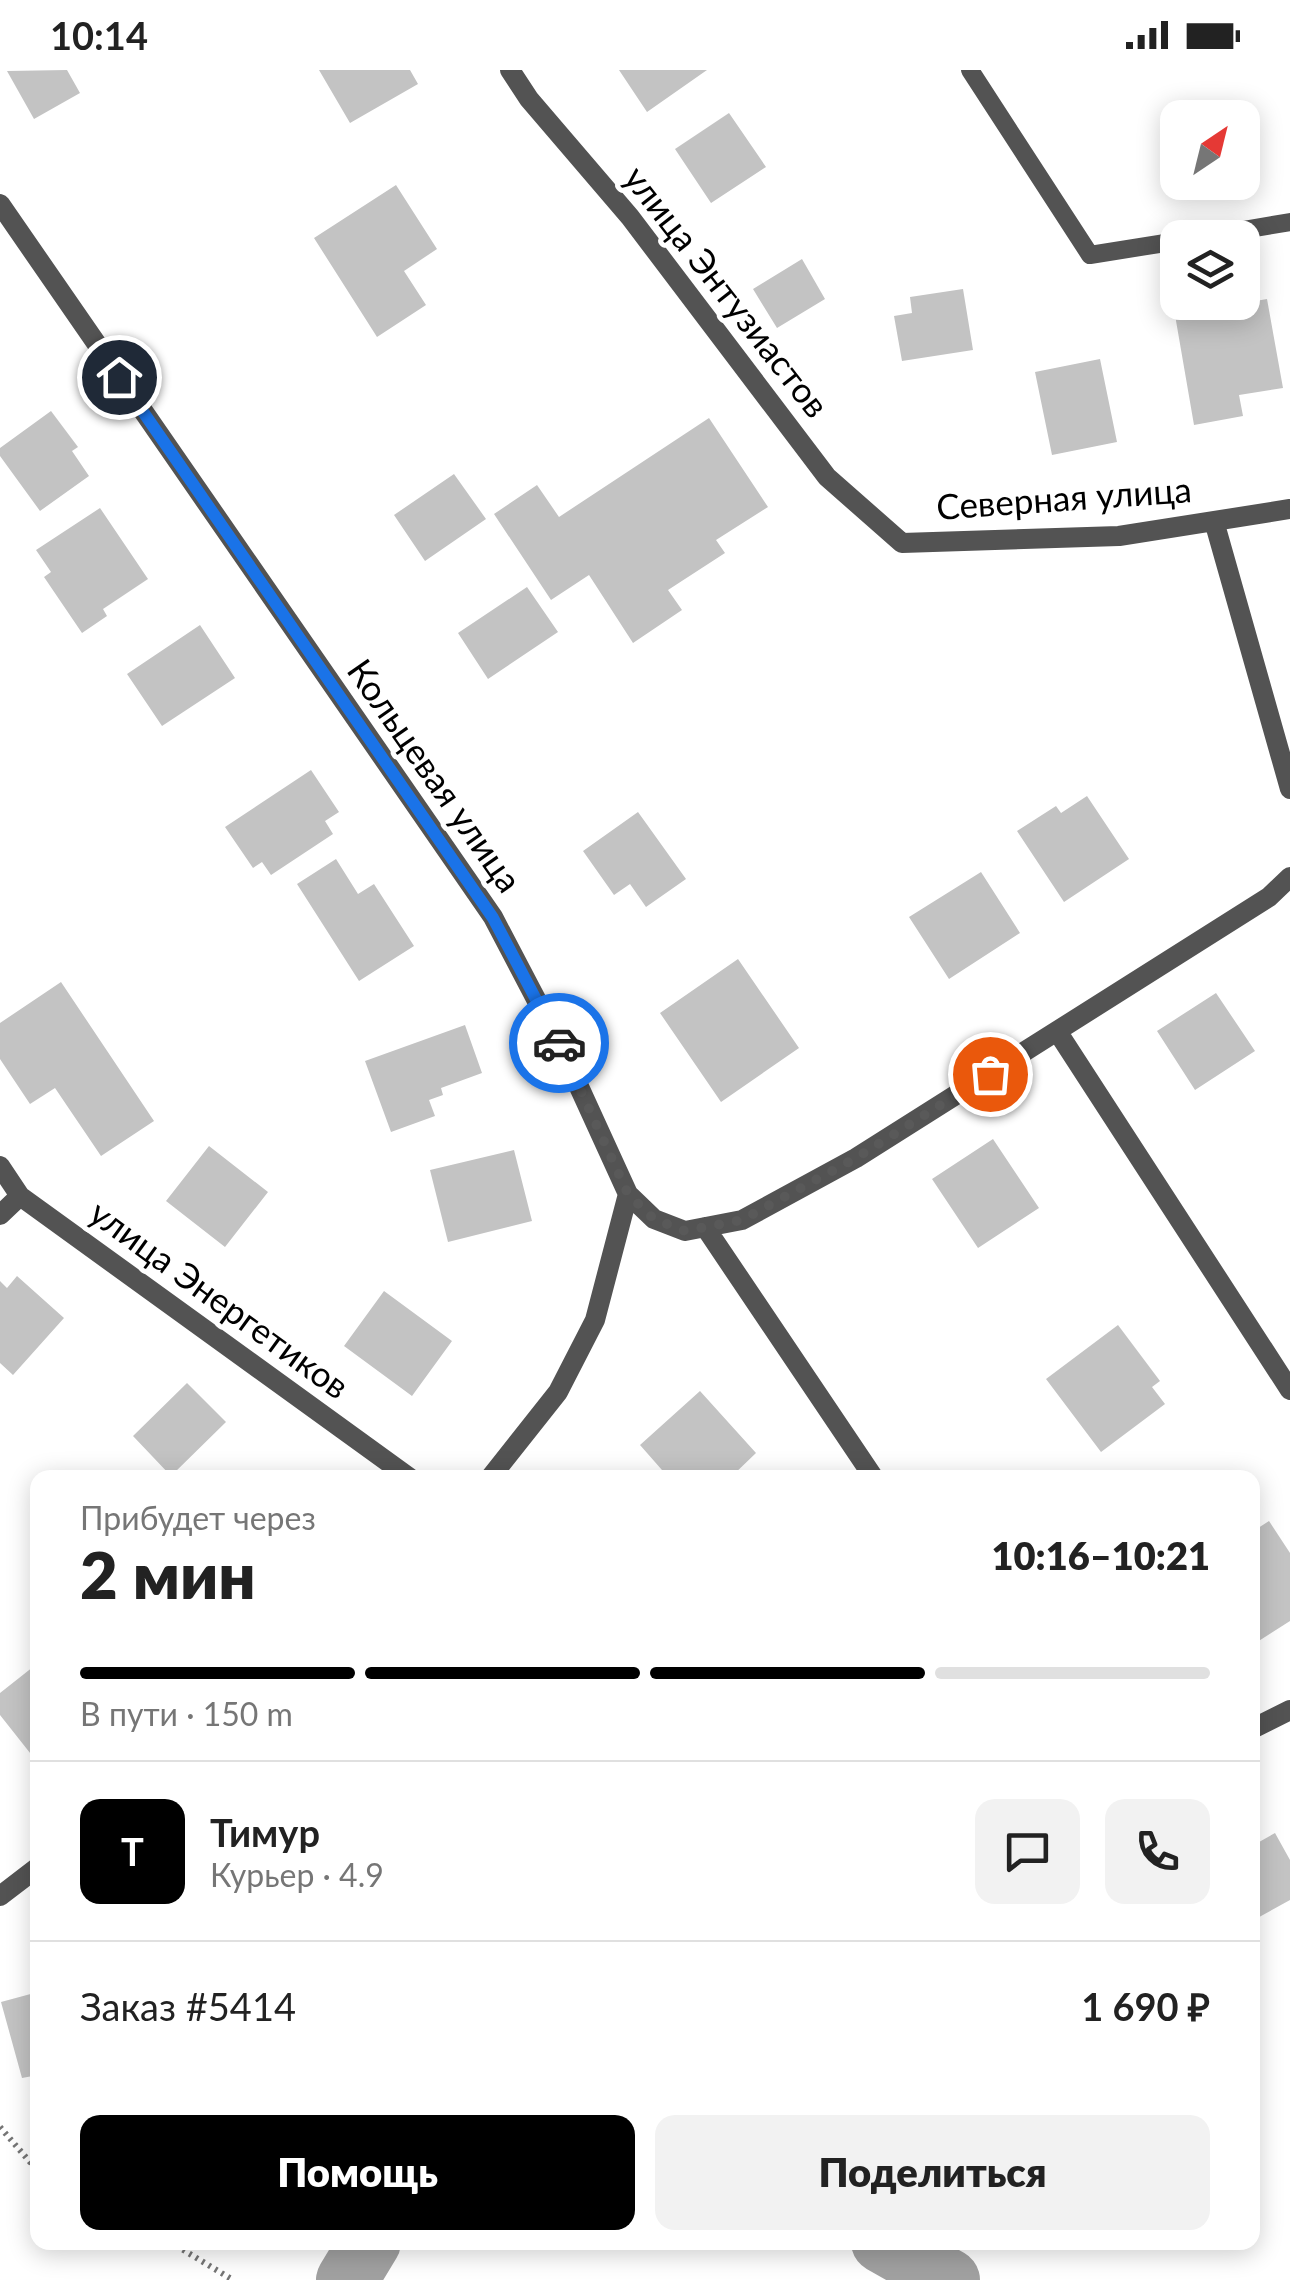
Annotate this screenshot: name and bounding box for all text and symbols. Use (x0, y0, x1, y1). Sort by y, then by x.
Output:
text: 10:14 (50, 12, 148, 58)
north arrow (1160, 100, 1260, 200)
map controls (1160, 100, 1260, 320)
street label: улица Энтузиастов (616, 157, 839, 425)
button: layers (1160, 220, 1260, 320)
pin (77, 335, 162, 420)
icon: home (92, 350, 147, 405)
street label: Северная улица (935, 467, 1193, 527)
street label: Кольцевая улица (340, 650, 532, 899)
courier (509, 993, 609, 1093)
icon: car (532, 1016, 587, 1071)
pin (948, 1032, 1033, 1117)
icon: bag (963, 1047, 1018, 1102)
street label: улица Энергетиков (82, 1190, 358, 1406)
text: Прибудет через (80, 1498, 316, 1537)
text: 10:16–10:21 (991, 1532, 1210, 1578)
text: 2 мин (80, 1535, 256, 1613)
text: В пути · 150 m (80, 1694, 293, 1733)
button: chat (975, 1799, 1080, 1904)
button: phone (1105, 1799, 1210, 1904)
text: Тимур (210, 1809, 320, 1855)
text: Т (121, 1828, 144, 1874)
text: Курьер · 4.9 (210, 1855, 384, 1894)
text: Заказ #5414 (80, 1983, 296, 2029)
text: 1 690 ₽ (1081, 1983, 1210, 2029)
button: Помощь (80, 2115, 635, 2230)
button: Поделиться (655, 2115, 1210, 2230)

